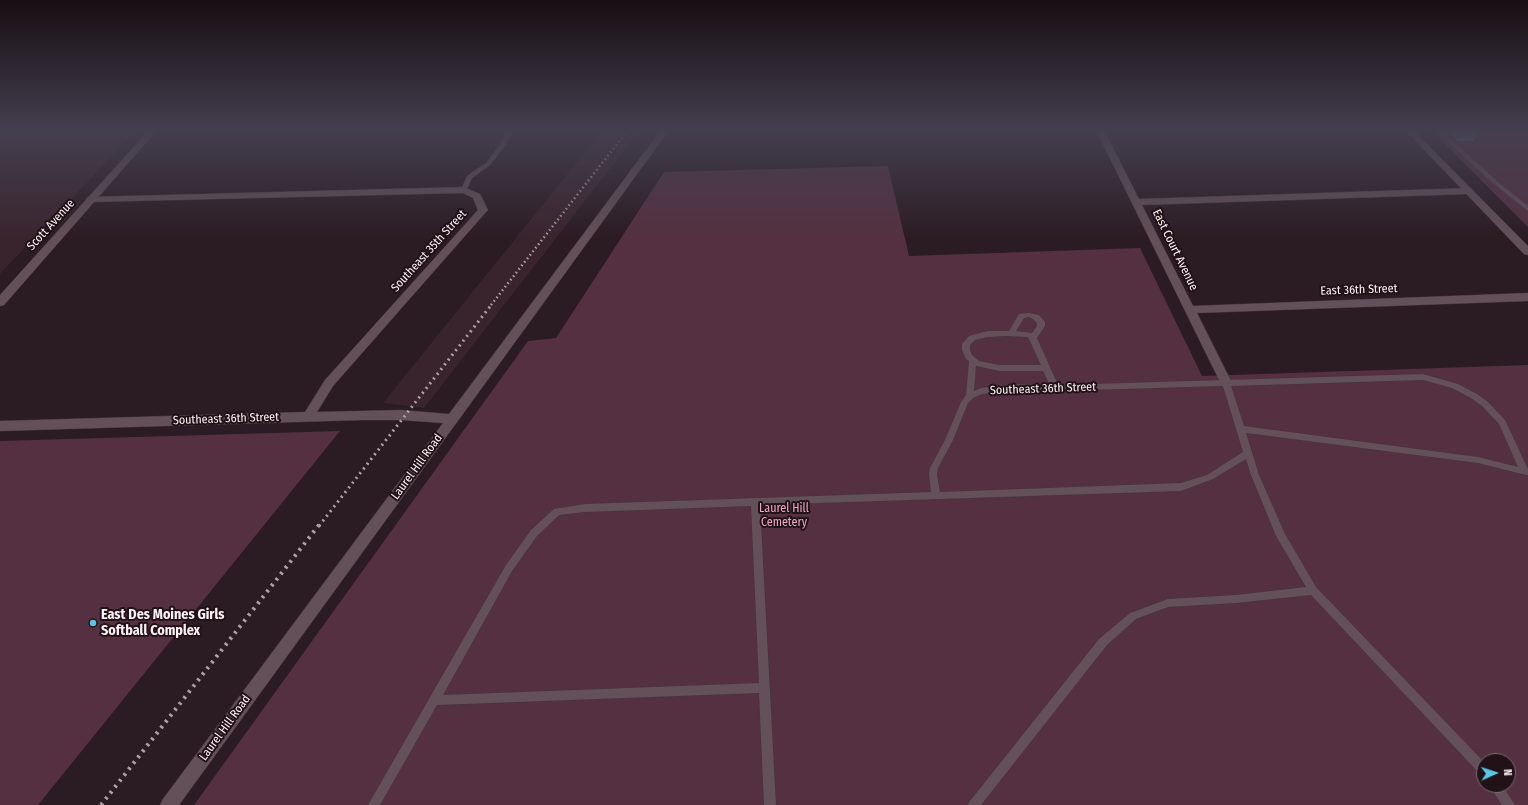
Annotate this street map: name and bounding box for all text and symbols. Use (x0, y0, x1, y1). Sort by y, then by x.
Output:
street label: Scott Avenue (24, 196, 78, 254)
street label: Southeast 35th Street (388, 207, 470, 295)
street label: East Court Avenue (1149, 207, 1201, 293)
street label: East 36th Street (1320, 281, 1398, 299)
street label: Southeast 36th Street (990, 380, 1096, 398)
street label: Southeast 36th Street (173, 410, 279, 428)
street label: Laurel Hill Road (388, 431, 446, 503)
park label: Laurel Hill Cemetery (759, 502, 809, 530)
place label: East Des Moines Girls Softball Complex (101, 607, 224, 640)
marker: East Des Moines Girls Softball Complex (88, 618, 98, 628)
street label: Laurel Hill Road (196, 692, 254, 764)
north arrow (1476, 753, 1516, 793)
text: N (1501, 769, 1514, 776)

